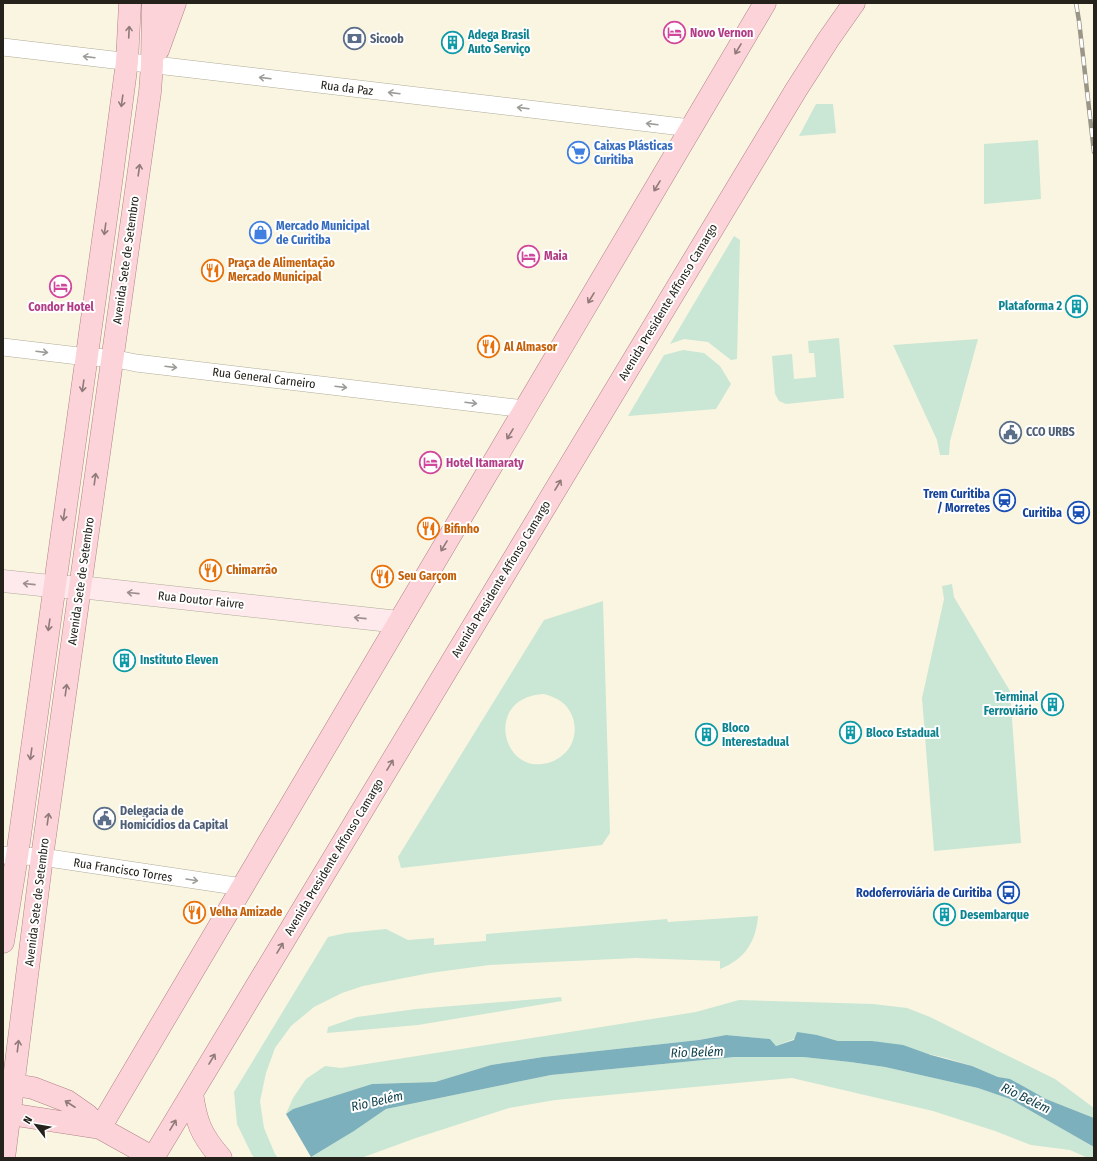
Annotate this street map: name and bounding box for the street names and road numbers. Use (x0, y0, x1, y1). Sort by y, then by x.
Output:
street label: Rua da Paz (320, 78, 374, 98)
street label: Avenida Sete de Setembro (110, 195, 142, 325)
street label: Avenida Presidente Affonso Camargo (616, 221, 720, 383)
street label: Rua General Carneiro (212, 365, 316, 391)
street label: Avenida Presidente Affonso Camargo (449, 498, 553, 660)
street label: Avenida Sete de Setembro (65, 516, 97, 646)
street label: Rua Doutor Faivre (157, 589, 245, 612)
street label: Avenida Presidente Affonso Camargo (282, 776, 386, 938)
street label: Avenida Sete de Setembro (22, 837, 52, 967)
street label: Rua Francisco Torres (73, 855, 173, 885)

